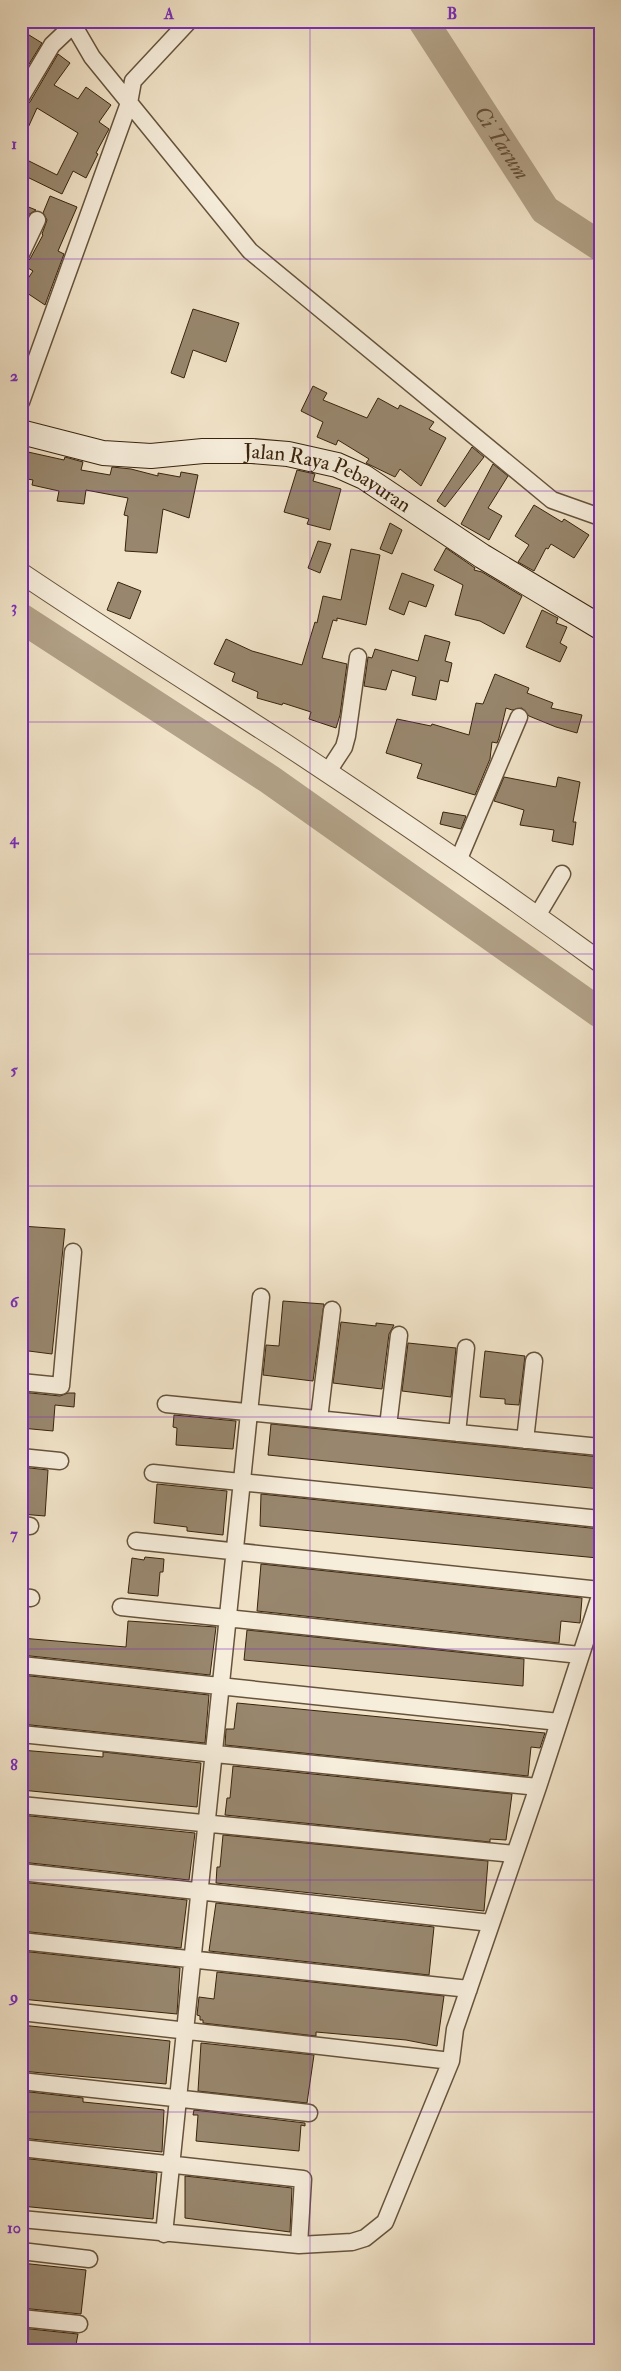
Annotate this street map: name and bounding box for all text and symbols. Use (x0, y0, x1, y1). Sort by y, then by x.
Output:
text: A (163, 4, 175, 24)
text: B (447, 4, 457, 24)
water label: Ci Tarum (468, 101, 536, 185)
text: 1 (11, 134, 17, 154)
text: 2 (10, 366, 18, 386)
street label: Jalan Raya Pebayuran (243, 438, 417, 519)
text: 3 (11, 597, 17, 617)
text: 4 (9, 829, 20, 849)
text: 5 (10, 1060, 18, 1080)
text: 6 (10, 1292, 20, 1312)
text: 7 (10, 1524, 18, 1544)
text: 8 (10, 1755, 18, 1775)
text: 9 (8, 1987, 18, 2007)
text: 10 (7, 2218, 21, 2238)

